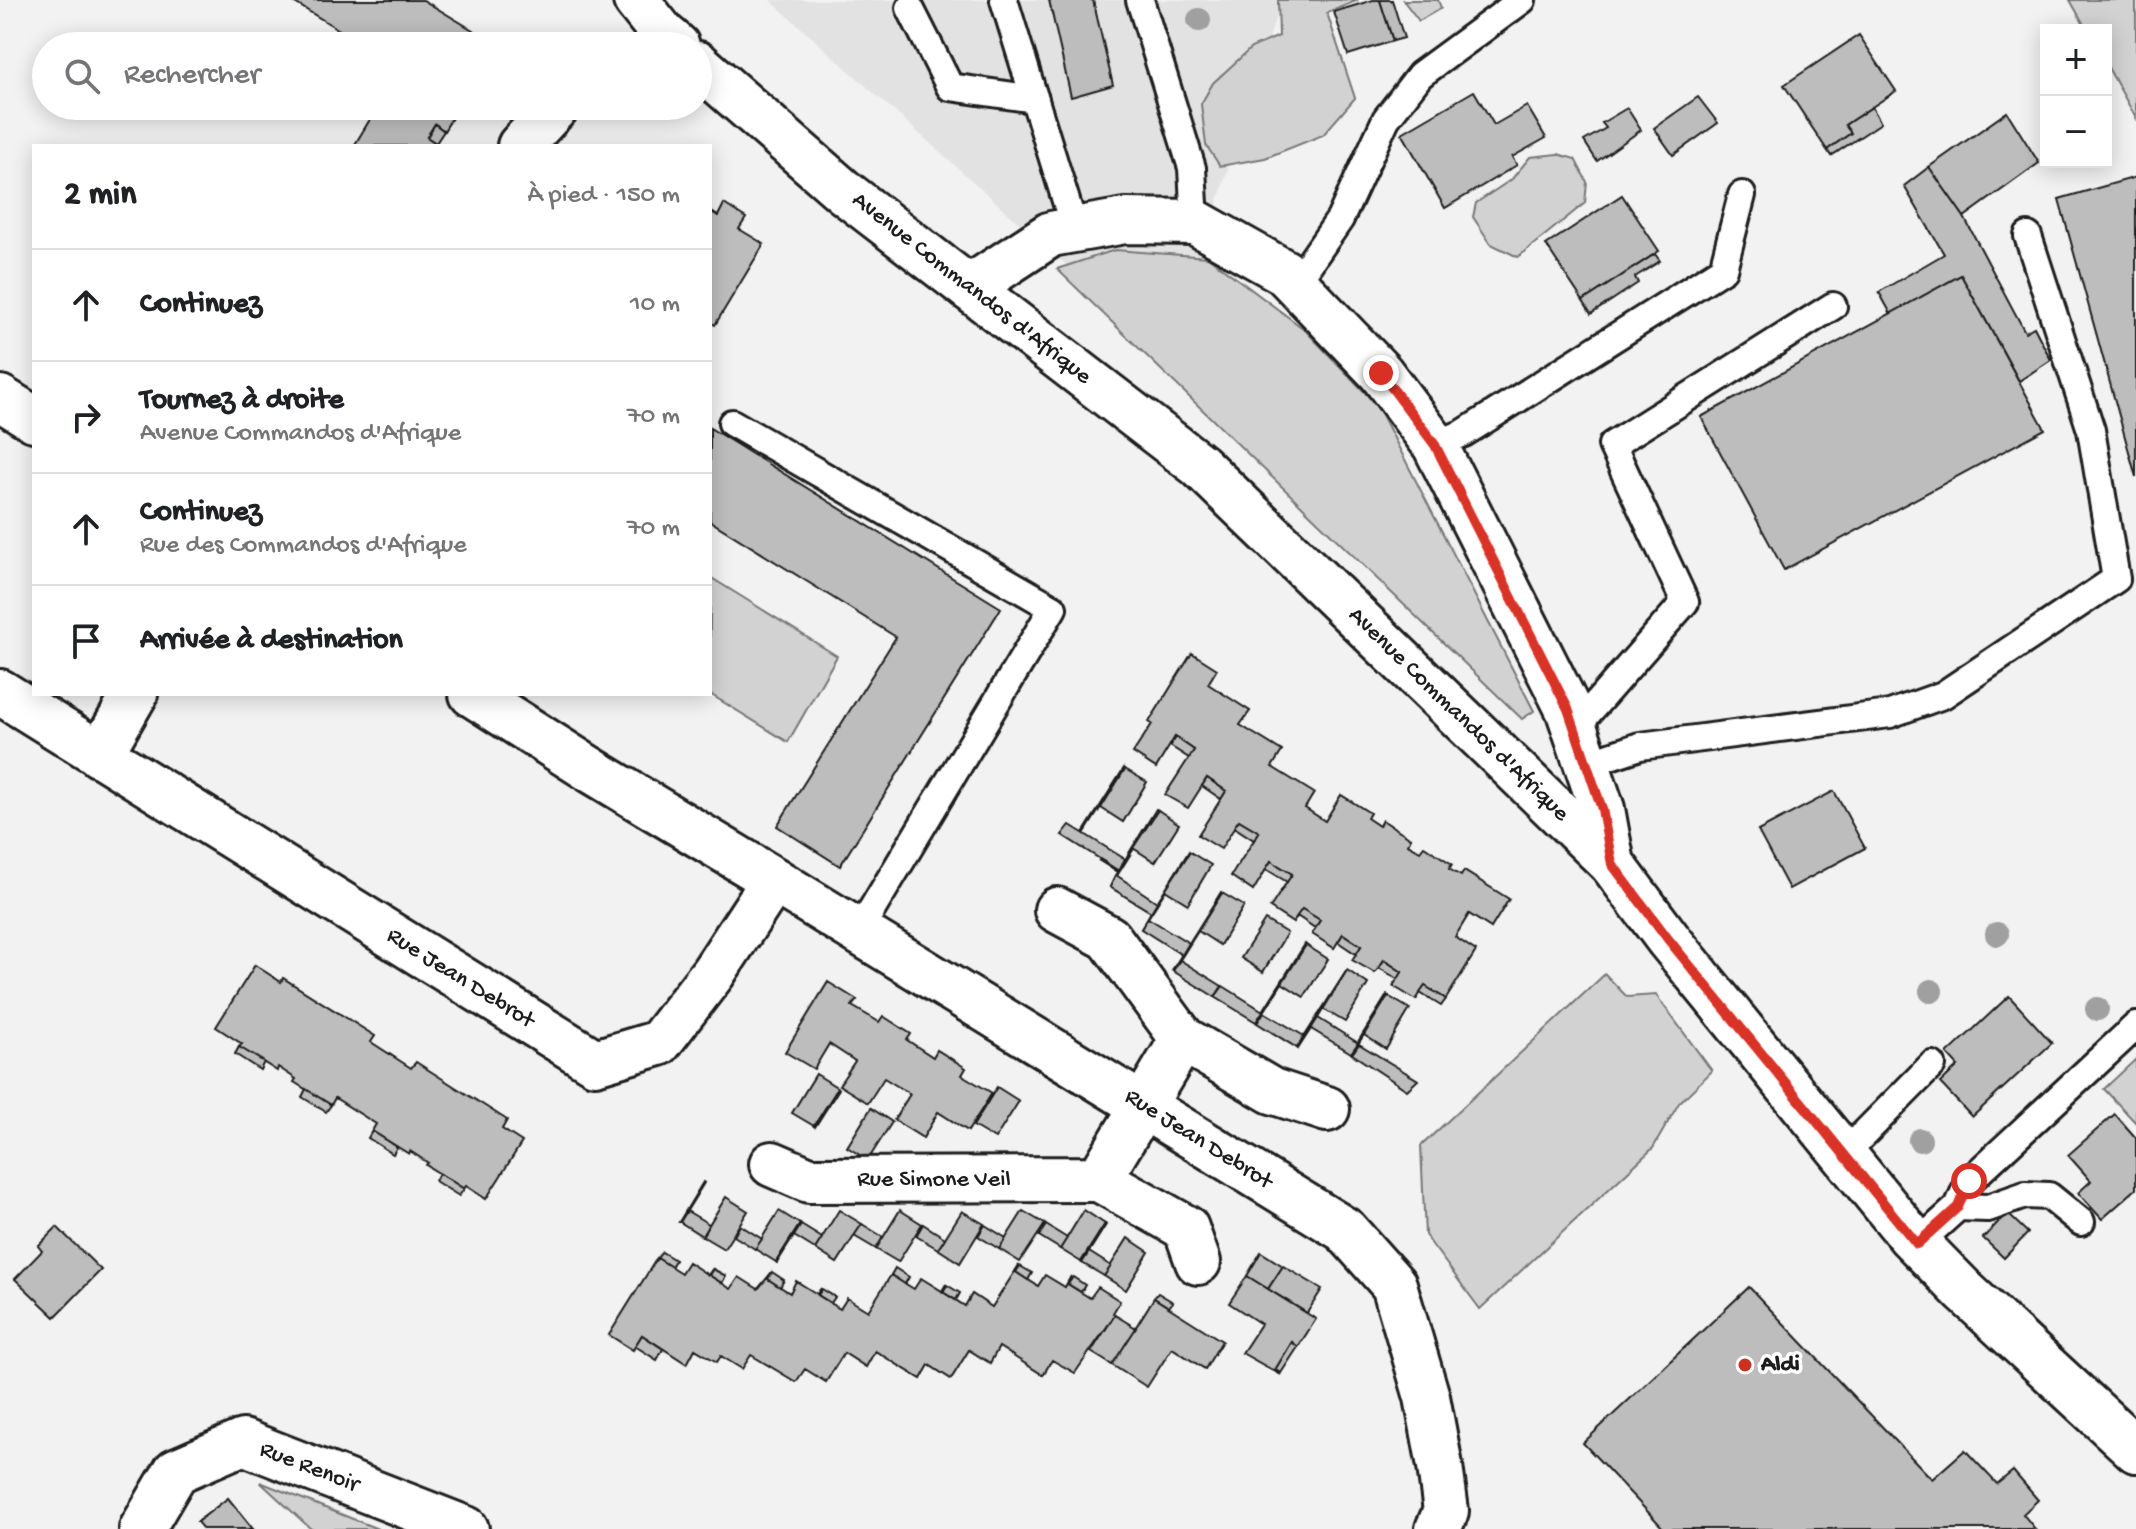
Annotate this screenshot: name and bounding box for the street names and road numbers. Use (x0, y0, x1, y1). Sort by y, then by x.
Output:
street label: Avenue Commandos d'Afrique (845, 186, 1097, 392)
street label: Avenue Commandos d'Afrique (1341, 602, 1575, 829)
street label: Rue Jean Debrot (381, 922, 541, 1037)
street label: Rue Jean Debrot (1119, 1083, 1279, 1198)
street label: Rue Simone Veil (857, 1166, 1011, 1195)
street label: Rue Renoir (255, 1436, 365, 1501)

